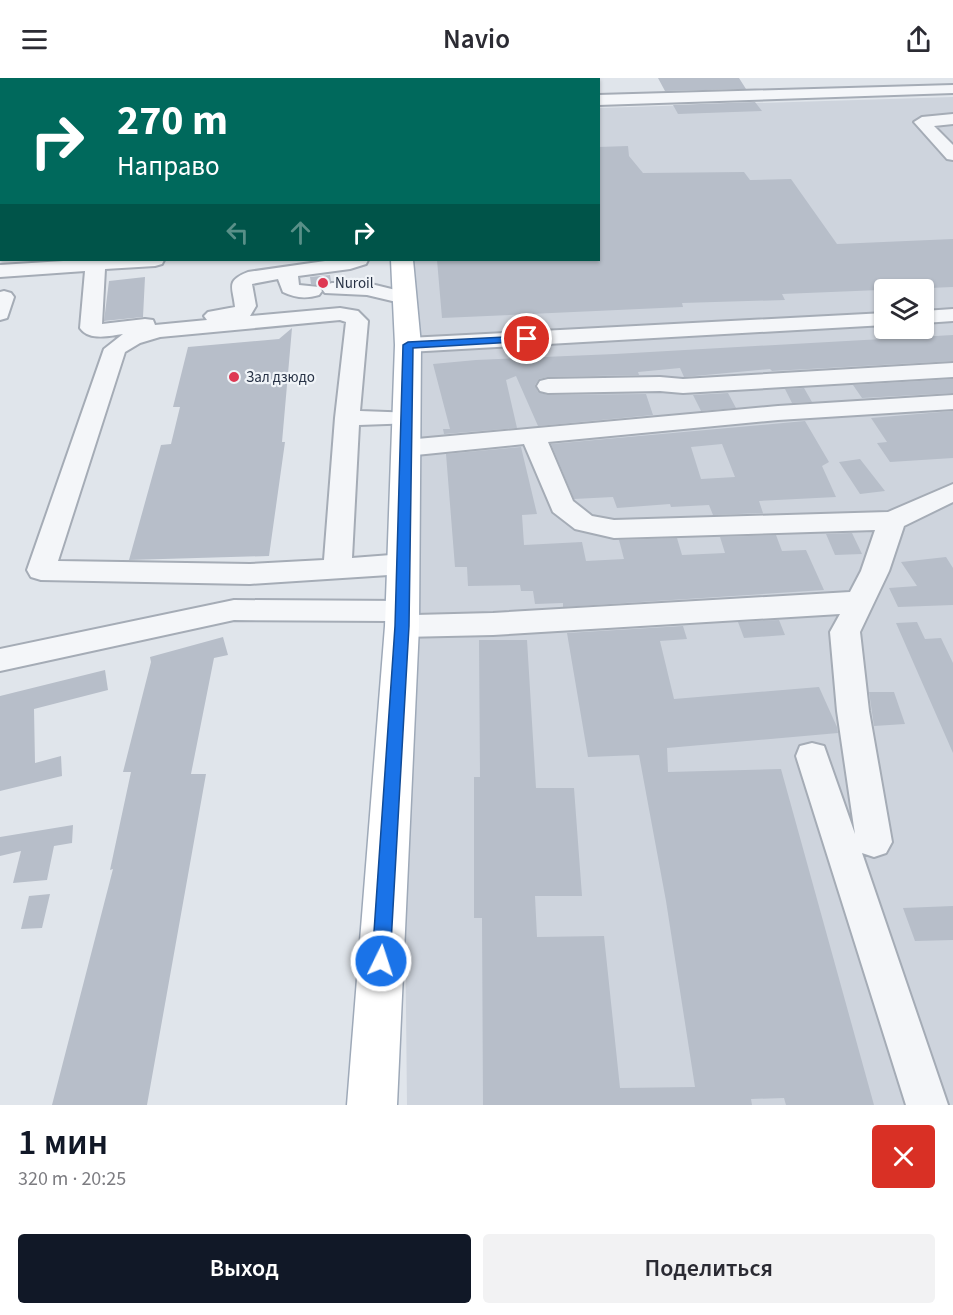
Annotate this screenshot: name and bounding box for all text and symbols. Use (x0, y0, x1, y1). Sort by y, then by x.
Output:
text: Navio (443, 20, 510, 59)
icon: menu (18, 23, 51, 56)
icon: share (902, 23, 935, 56)
text: 270 m (117, 91, 228, 151)
icon: right (18, 102, 96, 180)
text: Направо (117, 147, 220, 186)
icon: left (221, 216, 254, 249)
icon: ahead (284, 216, 317, 249)
icon: right (347, 216, 380, 249)
place label: Nuroil (335, 273, 374, 294)
marker: Nuroil (316, 276, 330, 290)
map controls (874, 279, 934, 339)
button: layers (874, 279, 934, 339)
pin (501, 313, 552, 364)
icon: arrive (510, 322, 543, 355)
place label: Зал дзюдо (246, 367, 315, 388)
marker: Зал дзюдо (227, 370, 241, 384)
position arrow (349, 929, 413, 993)
text: 1 мин (18, 1117, 108, 1168)
button: close (872, 1125, 935, 1188)
text: 320 m · 20:25 (18, 1165, 126, 1193)
button: Выход (18, 1234, 471, 1303)
button: Поделиться (483, 1234, 935, 1303)

